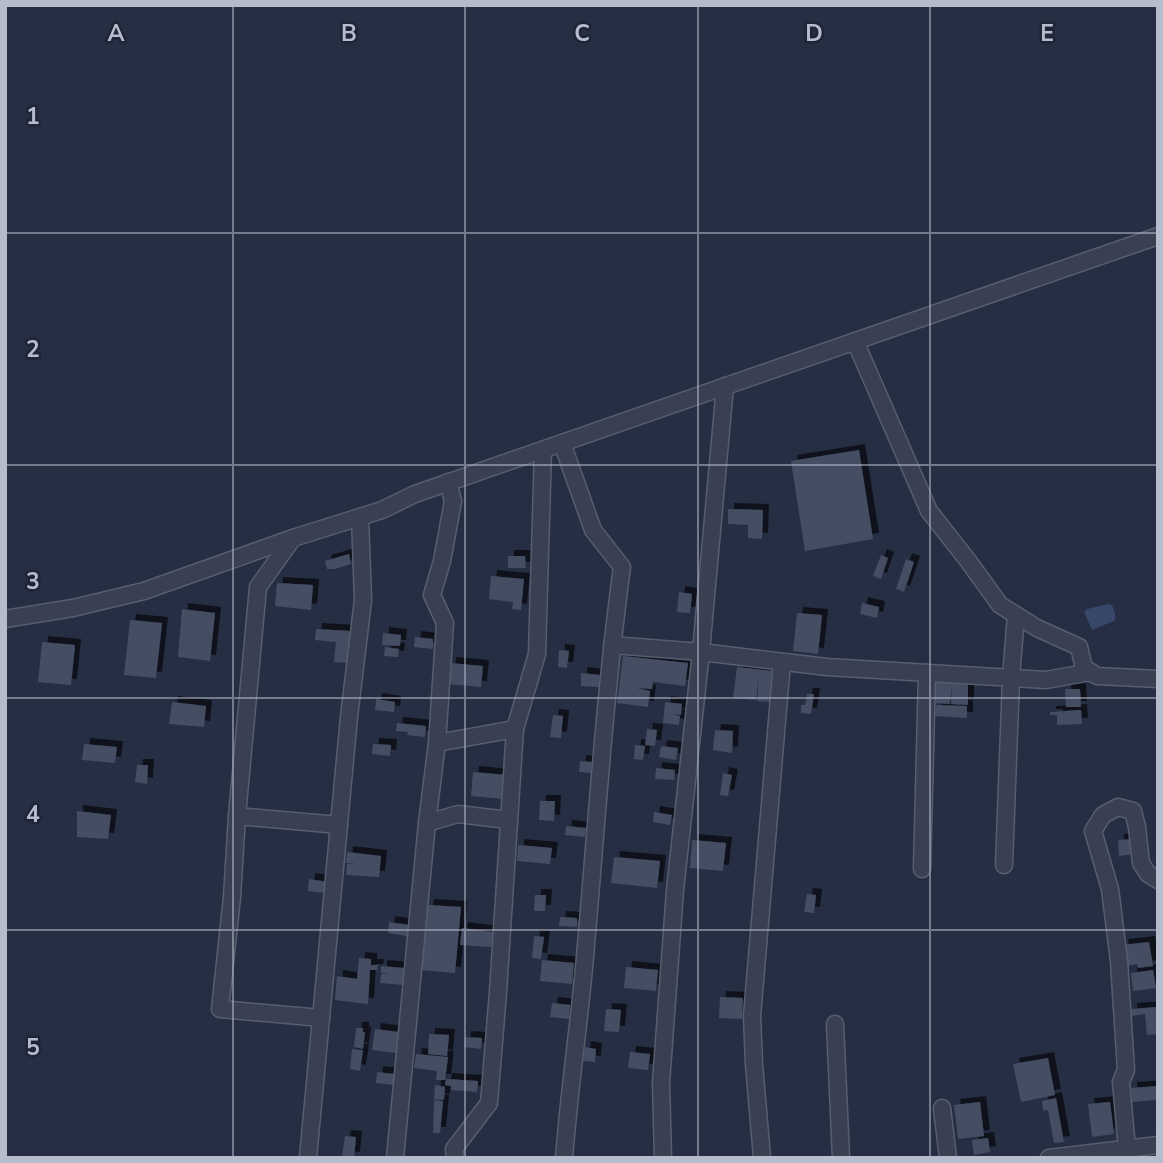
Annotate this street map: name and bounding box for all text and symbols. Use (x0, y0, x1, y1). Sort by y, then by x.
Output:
text: A (107, 18, 125, 49)
text: B (341, 18, 357, 49)
text: C (574, 18, 590, 49)
text: D (805, 18, 823, 49)
text: E (1040, 18, 1054, 49)
text: 1 (26, 101, 40, 132)
text: 2 (26, 334, 40, 365)
text: 3 (26, 566, 40, 597)
text: 4 (26, 799, 40, 830)
text: 5 (26, 1032, 40, 1063)

